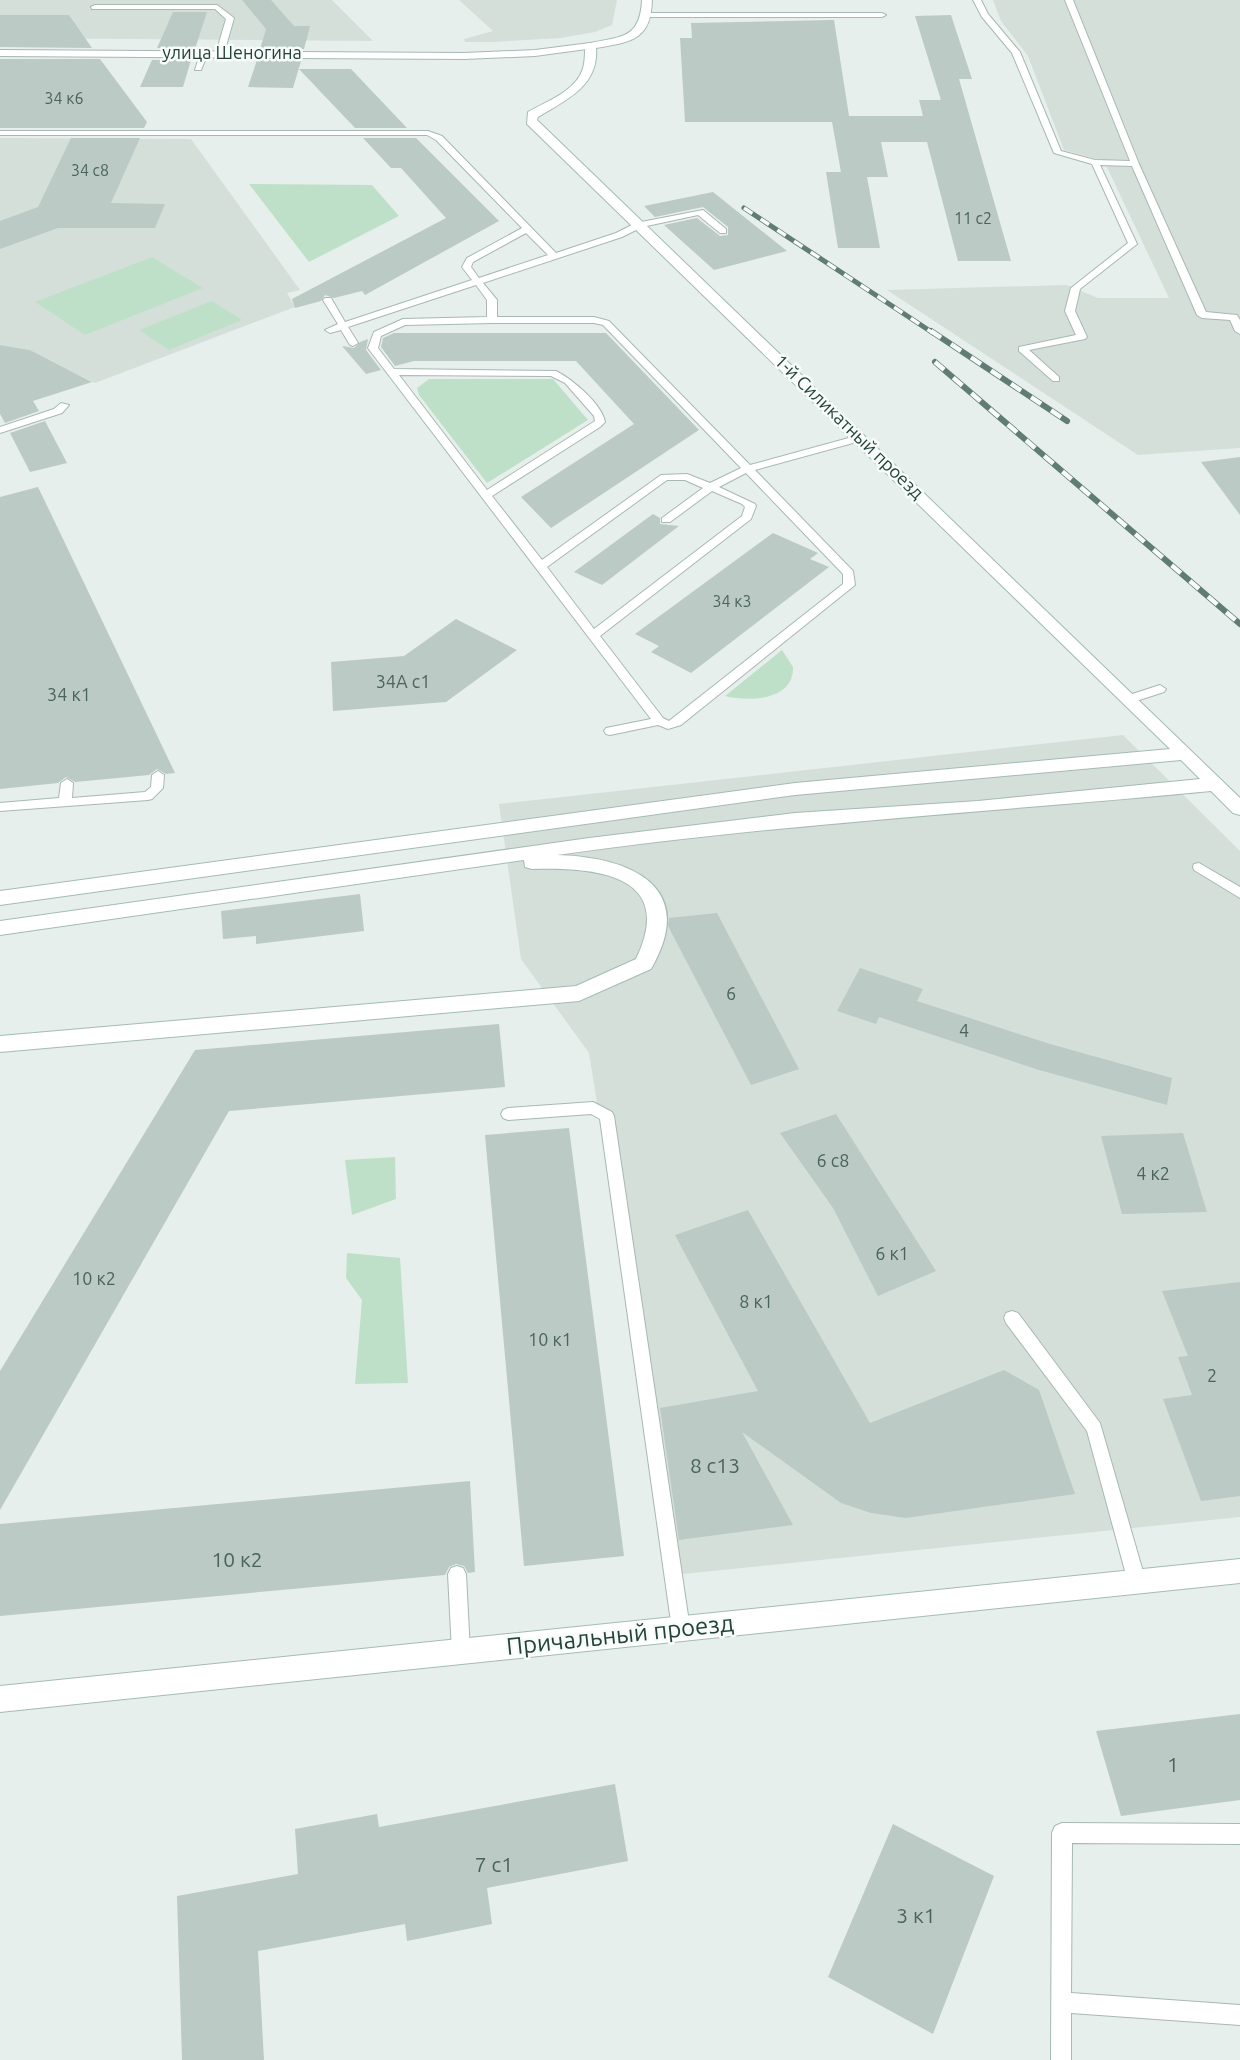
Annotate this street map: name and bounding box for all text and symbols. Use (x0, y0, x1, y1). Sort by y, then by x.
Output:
street label: улица Шеногина (162, 42, 302, 62)
house number: 34 к6 (45, 89, 83, 107)
house number: 34 с8 (71, 161, 109, 179)
house number: 11 с2 (954, 209, 992, 227)
street label: 1-й Силикатный проезд (771, 350, 928, 503)
house number: 34 к3 (713, 592, 751, 610)
house number: 34А с1 (376, 671, 430, 691)
house number: 34 к1 (47, 684, 91, 704)
house number: 6 (726, 983, 736, 1003)
house number: 4 (959, 1020, 969, 1040)
house number: 6 с8 (817, 1150, 849, 1170)
house number: 4 к2 (1136, 1163, 1170, 1183)
house number: 6 к1 (875, 1243, 909, 1263)
house number: 10 к2 (72, 1268, 116, 1288)
house number: 8 к1 (739, 1291, 773, 1311)
house number: 10 к1 (528, 1329, 572, 1349)
house number: 2 (1207, 1365, 1217, 1385)
house number: 8 с13 (690, 1453, 740, 1477)
house number: 10 к2 (211, 1547, 263, 1571)
street label: Причальный проезд (505, 1609, 735, 1660)
house number: 1 (1167, 1752, 1179, 1776)
house number: 7 с1 (475, 1852, 513, 1876)
house number: 3 к1 (896, 1903, 936, 1927)

